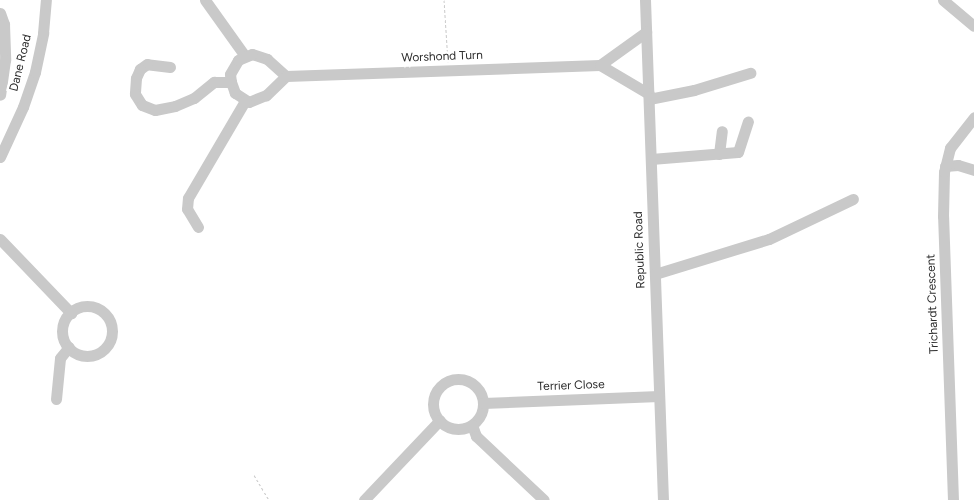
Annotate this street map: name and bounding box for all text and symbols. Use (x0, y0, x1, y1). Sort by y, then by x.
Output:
street label: Dane Road (7, 33, 35, 93)
street label: Worshond Turn (401, 48, 483, 66)
street label: Republic Road (631, 211, 649, 289)
street label: Trichardt Crescent (924, 254, 942, 354)
street label: Terrier Close (537, 378, 605, 394)

